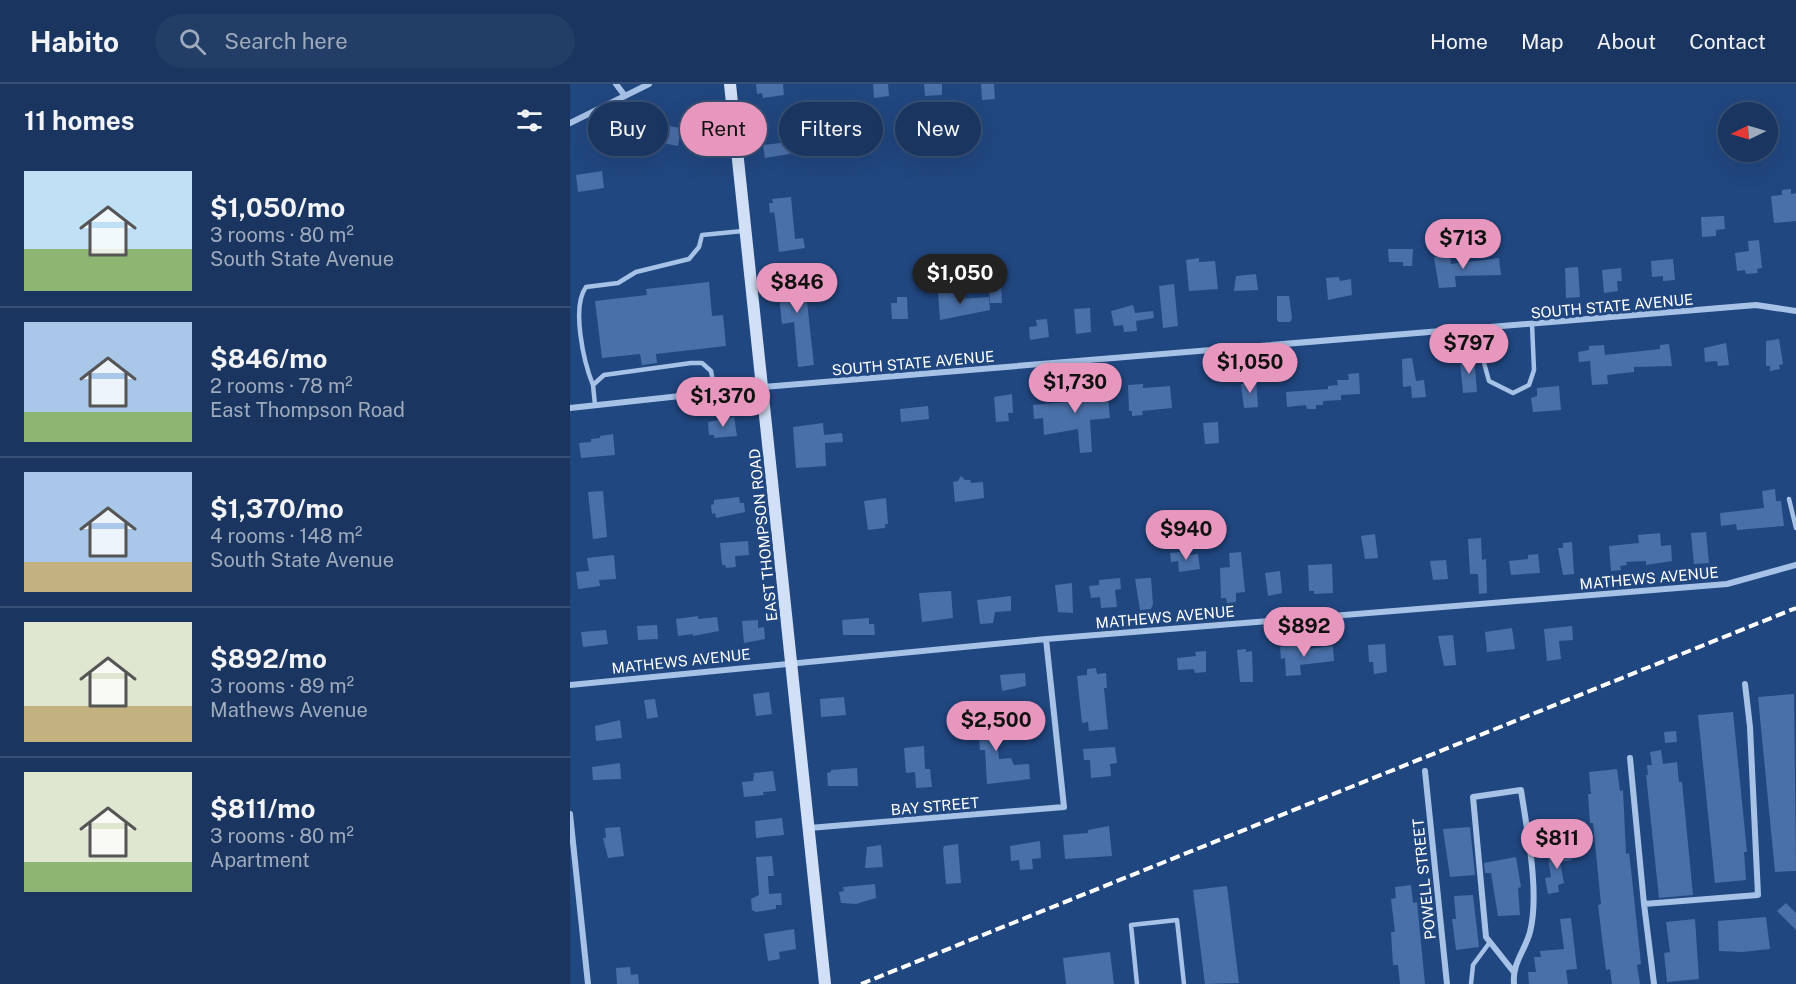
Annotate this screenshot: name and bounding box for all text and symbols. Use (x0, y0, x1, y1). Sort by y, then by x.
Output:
search box (155, 14, 575, 68)
text: Habito (30, 25, 119, 58)
icon: search (176, 25, 209, 58)
text: Search here (224, 28, 348, 54)
text: Home (1430, 29, 1488, 54)
text: Map (1521, 29, 1564, 54)
text: About (1597, 29, 1656, 54)
text: Contact (1689, 29, 1766, 54)
chip: Buy (588, 102, 668, 156)
chip: Rent (680, 102, 767, 156)
chip: Filters (779, 102, 883, 156)
chip: New (895, 102, 981, 156)
north arrow (1718, 102, 1778, 162)
map controls (1718, 102, 1778, 162)
icon: filters (513, 104, 546, 137)
text: 11 homes (24, 105, 134, 136)
text: $1,050/mo (210, 192, 345, 223)
icon: home (72, 195, 144, 267)
pin: $713 (1427, 219, 1499, 270)
text: 3 rooms · 80 m² (210, 223, 354, 247)
text: $713 (1439, 226, 1487, 250)
text: South State Avenue (210, 247, 394, 271)
pin: $1,050 (911, 254, 1009, 305)
text: $1,050 (927, 261, 994, 285)
pin: $846 (761, 263, 833, 314)
text: $846 (770, 270, 824, 294)
street label: SOUTH STATE AVENUE (1530, 290, 1694, 322)
pin: $797 (1433, 324, 1505, 375)
text: $797 (1443, 331, 1495, 355)
text: $846/mo (210, 343, 327, 374)
pin: $1,050 (1201, 343, 1299, 394)
icon: home (72, 346, 144, 418)
street label: SOUTH STATE AVENUE (831, 347, 995, 379)
text: $1,050 (1217, 350, 1284, 374)
pin: $1,730 (1026, 363, 1124, 414)
text: $1,730 (1043, 370, 1107, 394)
text: 2 rooms · 78 m² (210, 374, 353, 398)
pin: $1,370 (674, 377, 772, 428)
text: $1,370 (690, 384, 756, 408)
text: East Thompson Road (210, 398, 405, 422)
street label: EAST THOMPSON ROAD (745, 448, 781, 622)
text: $1,370/mo (210, 493, 344, 524)
icon: home (72, 496, 144, 568)
pin: $940 (1150, 510, 1222, 561)
text: $940 (1160, 517, 1212, 541)
text: 4 rooms · 148 m² (210, 524, 362, 548)
text: South State Avenue (210, 548, 394, 572)
street label: MATHEWS AVENUE (1579, 563, 1719, 593)
street label: MATHEWS AVENUE (1095, 602, 1235, 632)
pin: $892 (1268, 607, 1340, 658)
text: $892 (1278, 614, 1330, 638)
text: $892/mo (210, 643, 327, 674)
street label: MATHEWS AVENUE (611, 645, 751, 677)
icon: home (72, 646, 144, 718)
text: 3 rooms · 89 m² (210, 674, 354, 698)
text: Mathews Avenue (210, 698, 368, 722)
pin: $2,500 (947, 701, 1045, 752)
text: $2,500 (960, 708, 1032, 732)
text: $811/mo (210, 793, 316, 824)
street label: BAY STREET (890, 794, 980, 818)
icon: home (72, 796, 144, 868)
street label: POWELL STREET (1409, 817, 1439, 940)
pin: $811 (1521, 819, 1593, 870)
text: 3 rooms · 80 m² (210, 824, 354, 848)
text: $811 (1535, 826, 1579, 850)
text: Apartment (210, 848, 310, 872)

